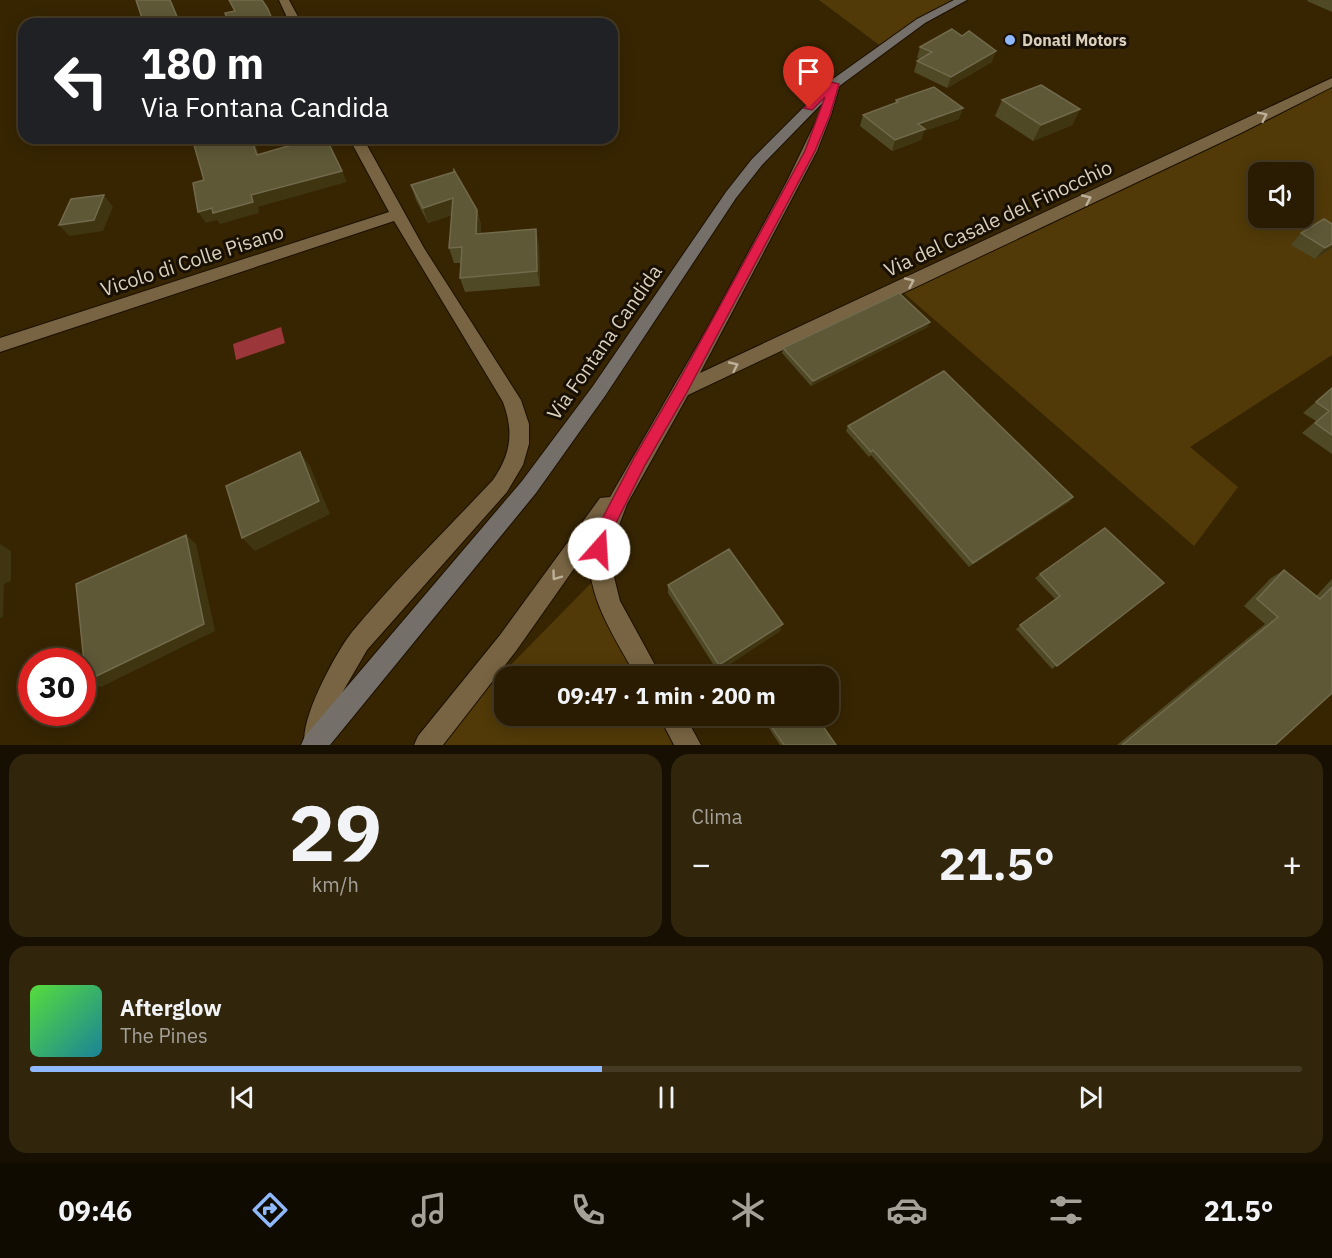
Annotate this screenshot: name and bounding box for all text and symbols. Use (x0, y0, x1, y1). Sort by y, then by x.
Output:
place label: Donati Motors (1022, 30, 1127, 50)
marker: Donati Motors (1003, 33, 1017, 47)
text: 180 m (141, 36, 264, 91)
icon: left (42, 42, 120, 120)
pin (783, 46, 834, 108)
icon: arrive (792, 55, 825, 88)
text: Via Fontana Candida (141, 89, 389, 124)
one-way arrow (1257, 112, 1268, 124)
street label: Via del Casale del Finocchio (879, 153, 1117, 283)
map controls (1248, 162, 1314, 228)
button: sound (1248, 162, 1314, 228)
one-way arrow (1080, 195, 1091, 207)
street label: Vicolo di Colle Pisano (97, 218, 287, 302)
street label: Via Fontana Candida (540, 259, 668, 425)
one-way arrow (903, 278, 914, 290)
one-way arrow (727, 361, 738, 373)
position arrow (567, 517, 631, 581)
one-way arrow (553, 569, 564, 580)
speed limit sign: 30 (18, 648, 96, 726)
text: 09:47 · 1 min · 200 m (557, 681, 776, 710)
text: 29 (288, 781, 382, 882)
text: Clima (692, 803, 743, 830)
text: 21.5° (939, 834, 1055, 892)
text: − (692, 842, 711, 885)
text: + (1282, 842, 1302, 885)
text: km/h (312, 871, 359, 898)
text: Afterglow (120, 993, 222, 1022)
text: The Pines (120, 1022, 208, 1049)
icon: previous (226, 1081, 259, 1114)
icon: pause (650, 1081, 683, 1114)
icon: next (1074, 1081, 1107, 1114)
icon: directions (249, 1189, 291, 1231)
icon: music (408, 1189, 450, 1231)
icon: phone (567, 1189, 609, 1231)
icon: climate (727, 1189, 769, 1231)
icon: car (886, 1189, 928, 1231)
icon: filters (1045, 1189, 1087, 1231)
text: 09:46 (59, 1193, 132, 1228)
text: 21.5° (1204, 1193, 1273, 1228)

